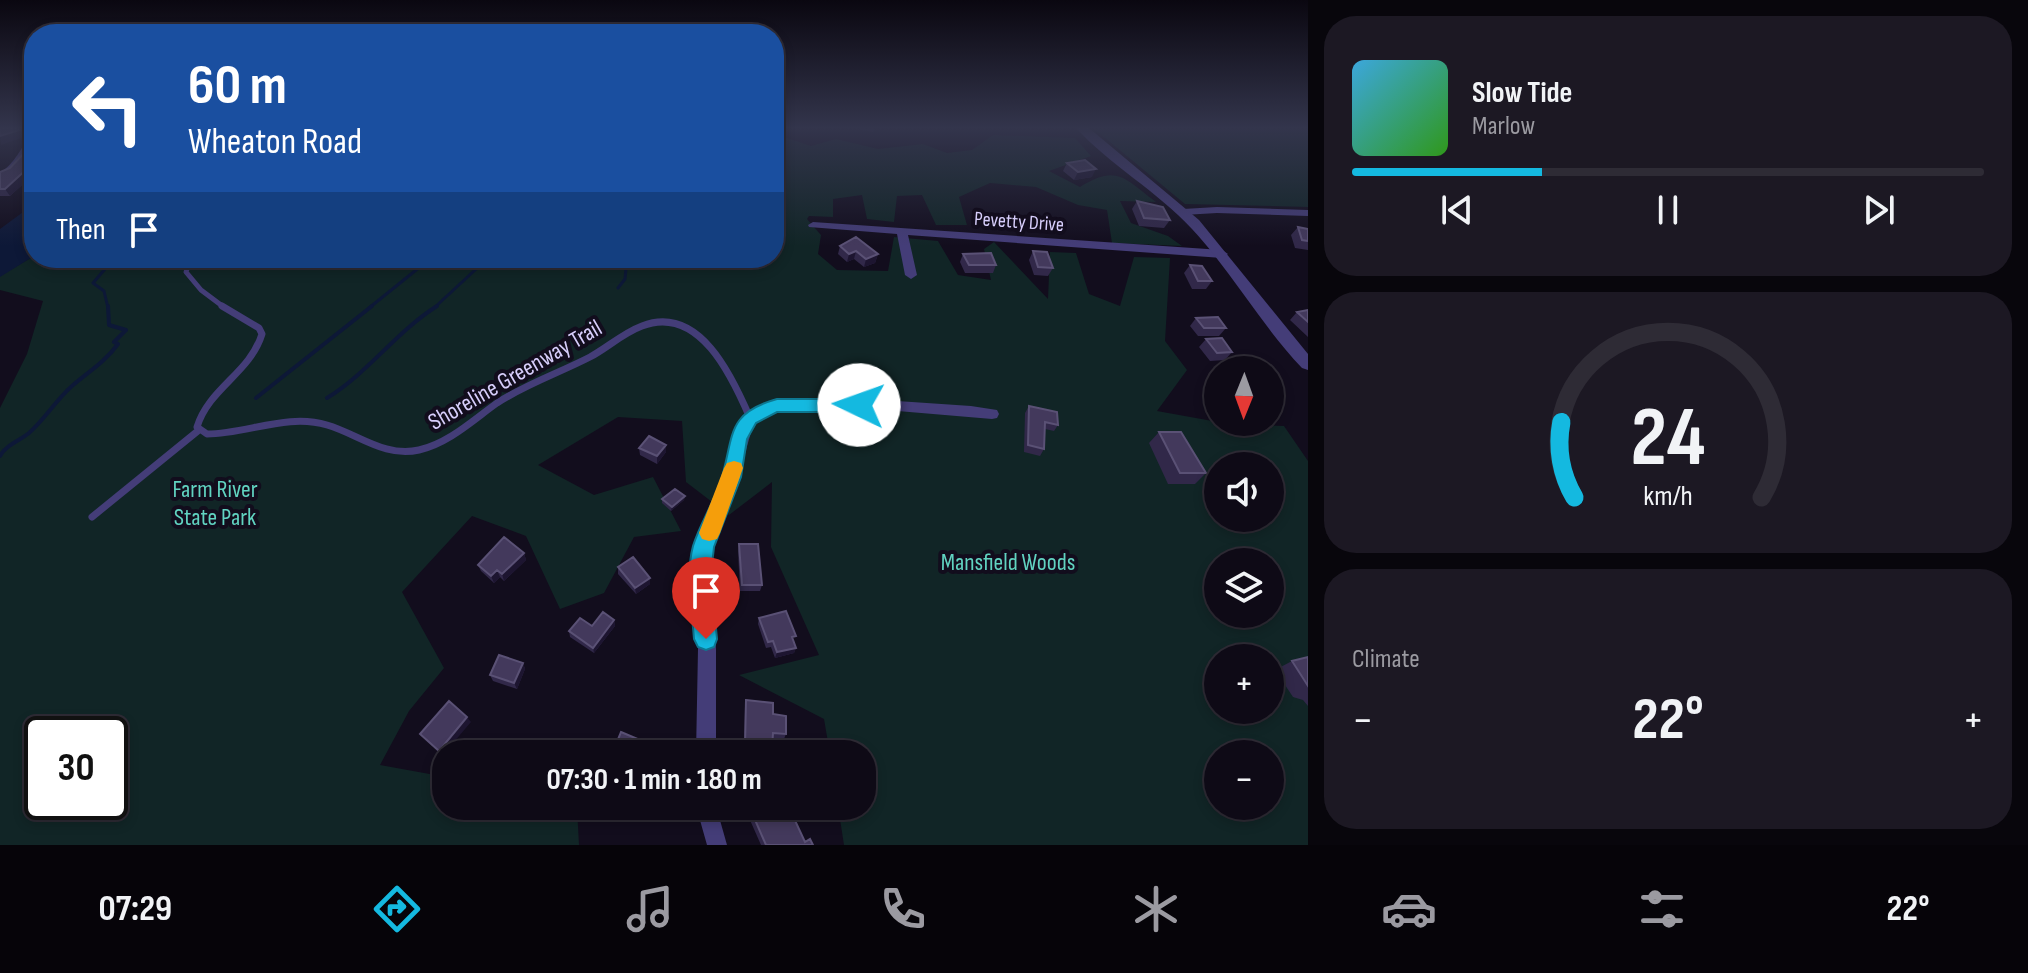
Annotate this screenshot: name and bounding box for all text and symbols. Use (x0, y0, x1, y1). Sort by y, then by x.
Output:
text: 60 m (188, 53, 287, 120)
icon: left (56, 56, 160, 160)
text: Slow Tide (1472, 75, 1572, 111)
text: Marlow (1472, 111, 1535, 142)
text: Wheaton Road (188, 121, 362, 164)
icon: previous (1435, 188, 1479, 232)
icon: pause (1646, 188, 1690, 232)
icon: next (1857, 188, 1901, 232)
street label: Pevetty Drive (973, 207, 1065, 237)
icon: arrive (122, 208, 166, 252)
text: Then (56, 212, 106, 248)
street label: Shoreline Greenway Trail (423, 313, 607, 437)
north arrow (1204, 356, 1284, 436)
map controls (1204, 356, 1284, 820)
position arrow (817, 363, 901, 447)
text: 24 (1631, 389, 1705, 489)
button: sound (1204, 452, 1284, 532)
park label: Farm River State Park (172, 475, 258, 532)
text: km/h (1643, 480, 1693, 515)
park label: Mansfield Woods (941, 548, 1075, 577)
button: layers (1204, 548, 1284, 628)
pin (672, 557, 740, 639)
icon: arrive (684, 569, 728, 613)
button: + (1204, 644, 1284, 724)
text: Climate (1352, 644, 1420, 675)
text: 22° (1632, 684, 1704, 756)
text: − (1352, 694, 1374, 747)
text: + (1962, 694, 1984, 747)
speed limit sign: 30 (24, 716, 128, 820)
button: − (1204, 740, 1284, 820)
text: 07:30 · 1 min · 180 m (546, 762, 762, 798)
icon: directions (369, 881, 425, 937)
icon: music (622, 881, 678, 937)
icon: phone (875, 881, 931, 937)
icon: climate (1128, 881, 1184, 937)
icon: car (1381, 881, 1437, 937)
icon: filters (1634, 881, 1690, 937)
text: 07:29 (98, 888, 172, 931)
text: 22° (1887, 888, 1929, 931)

